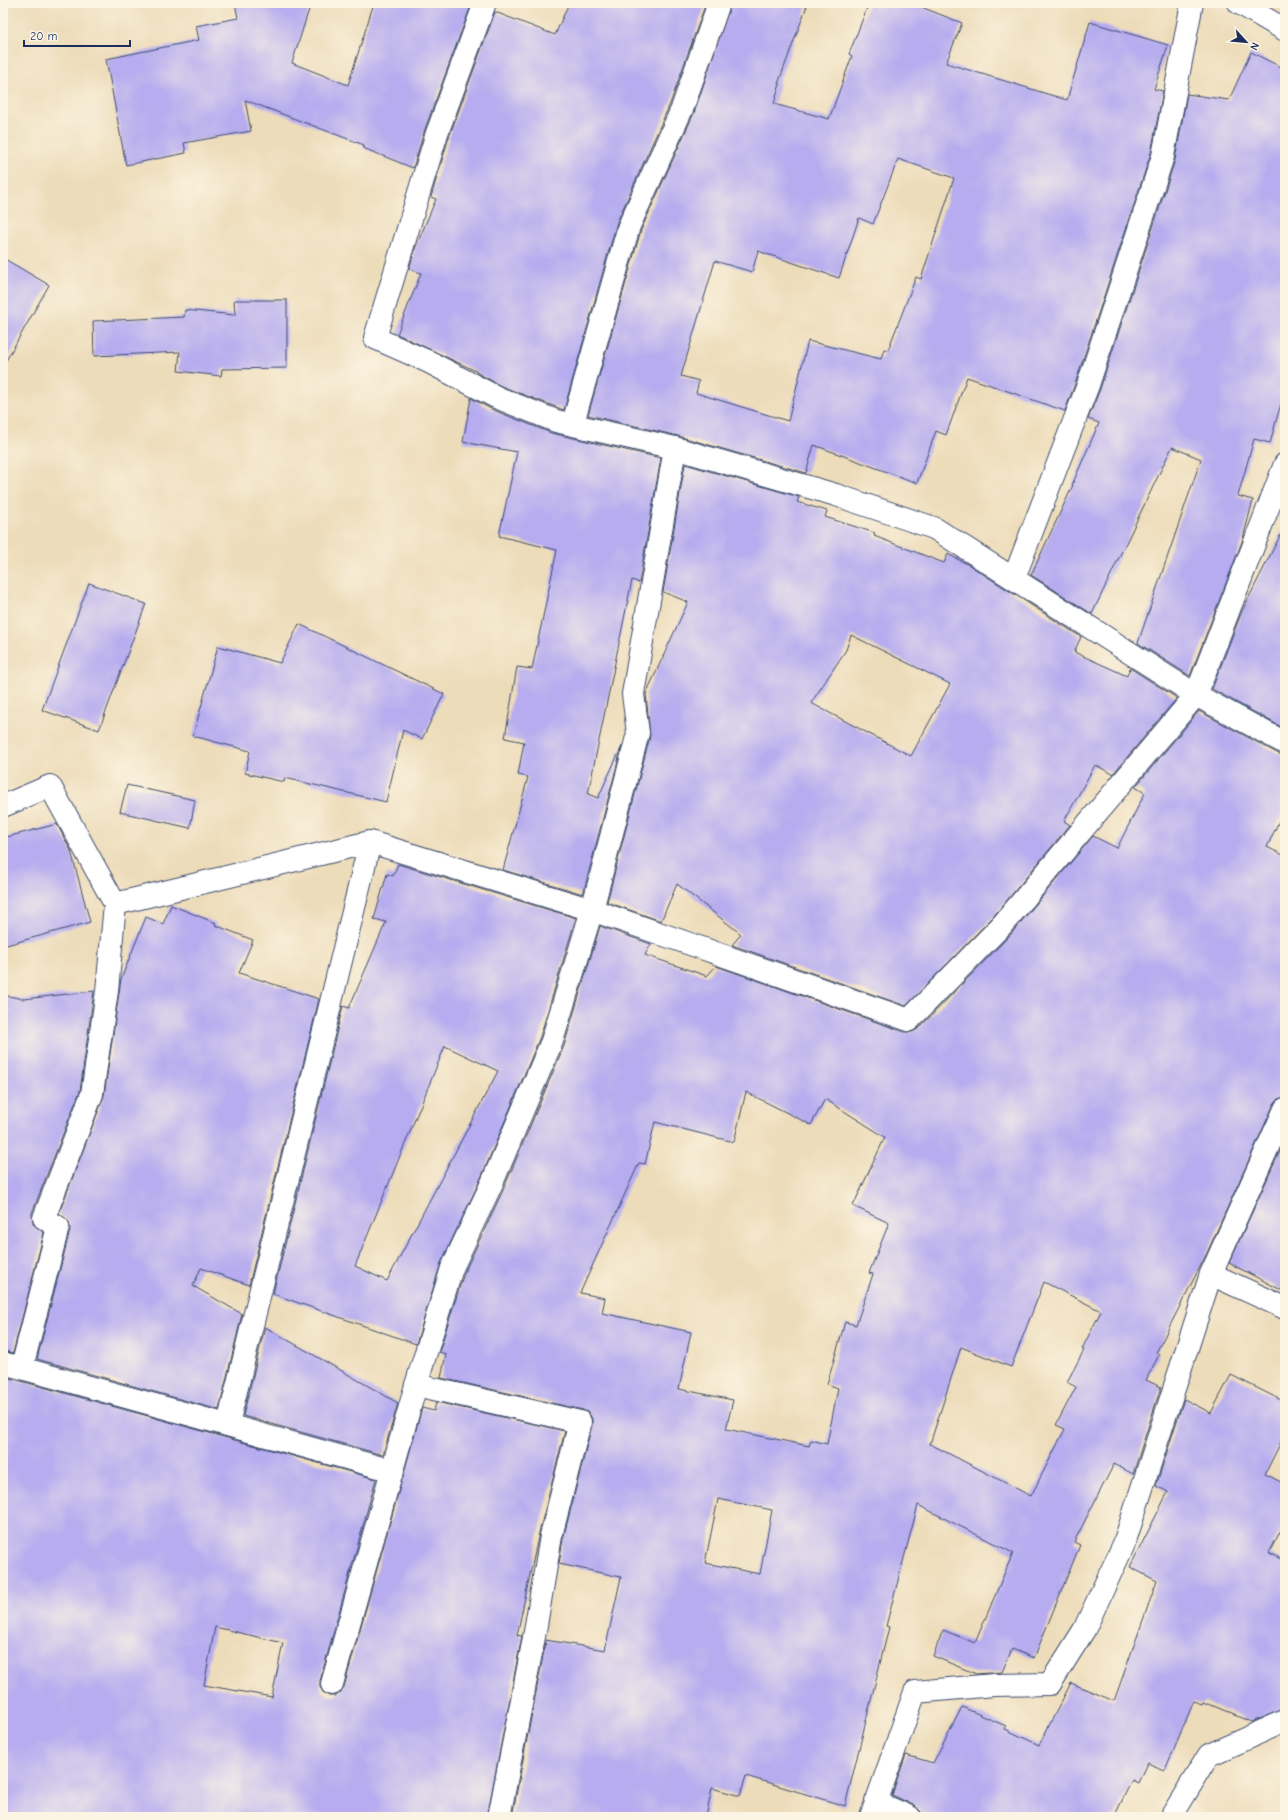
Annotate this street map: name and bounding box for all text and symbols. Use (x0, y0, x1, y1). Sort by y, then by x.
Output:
scale bar (24, 22, 130, 48)
north arrow (1226, 22, 1266, 62)
text: 20 m (30, 29, 58, 43)
text: N (1247, 40, 1262, 52)

